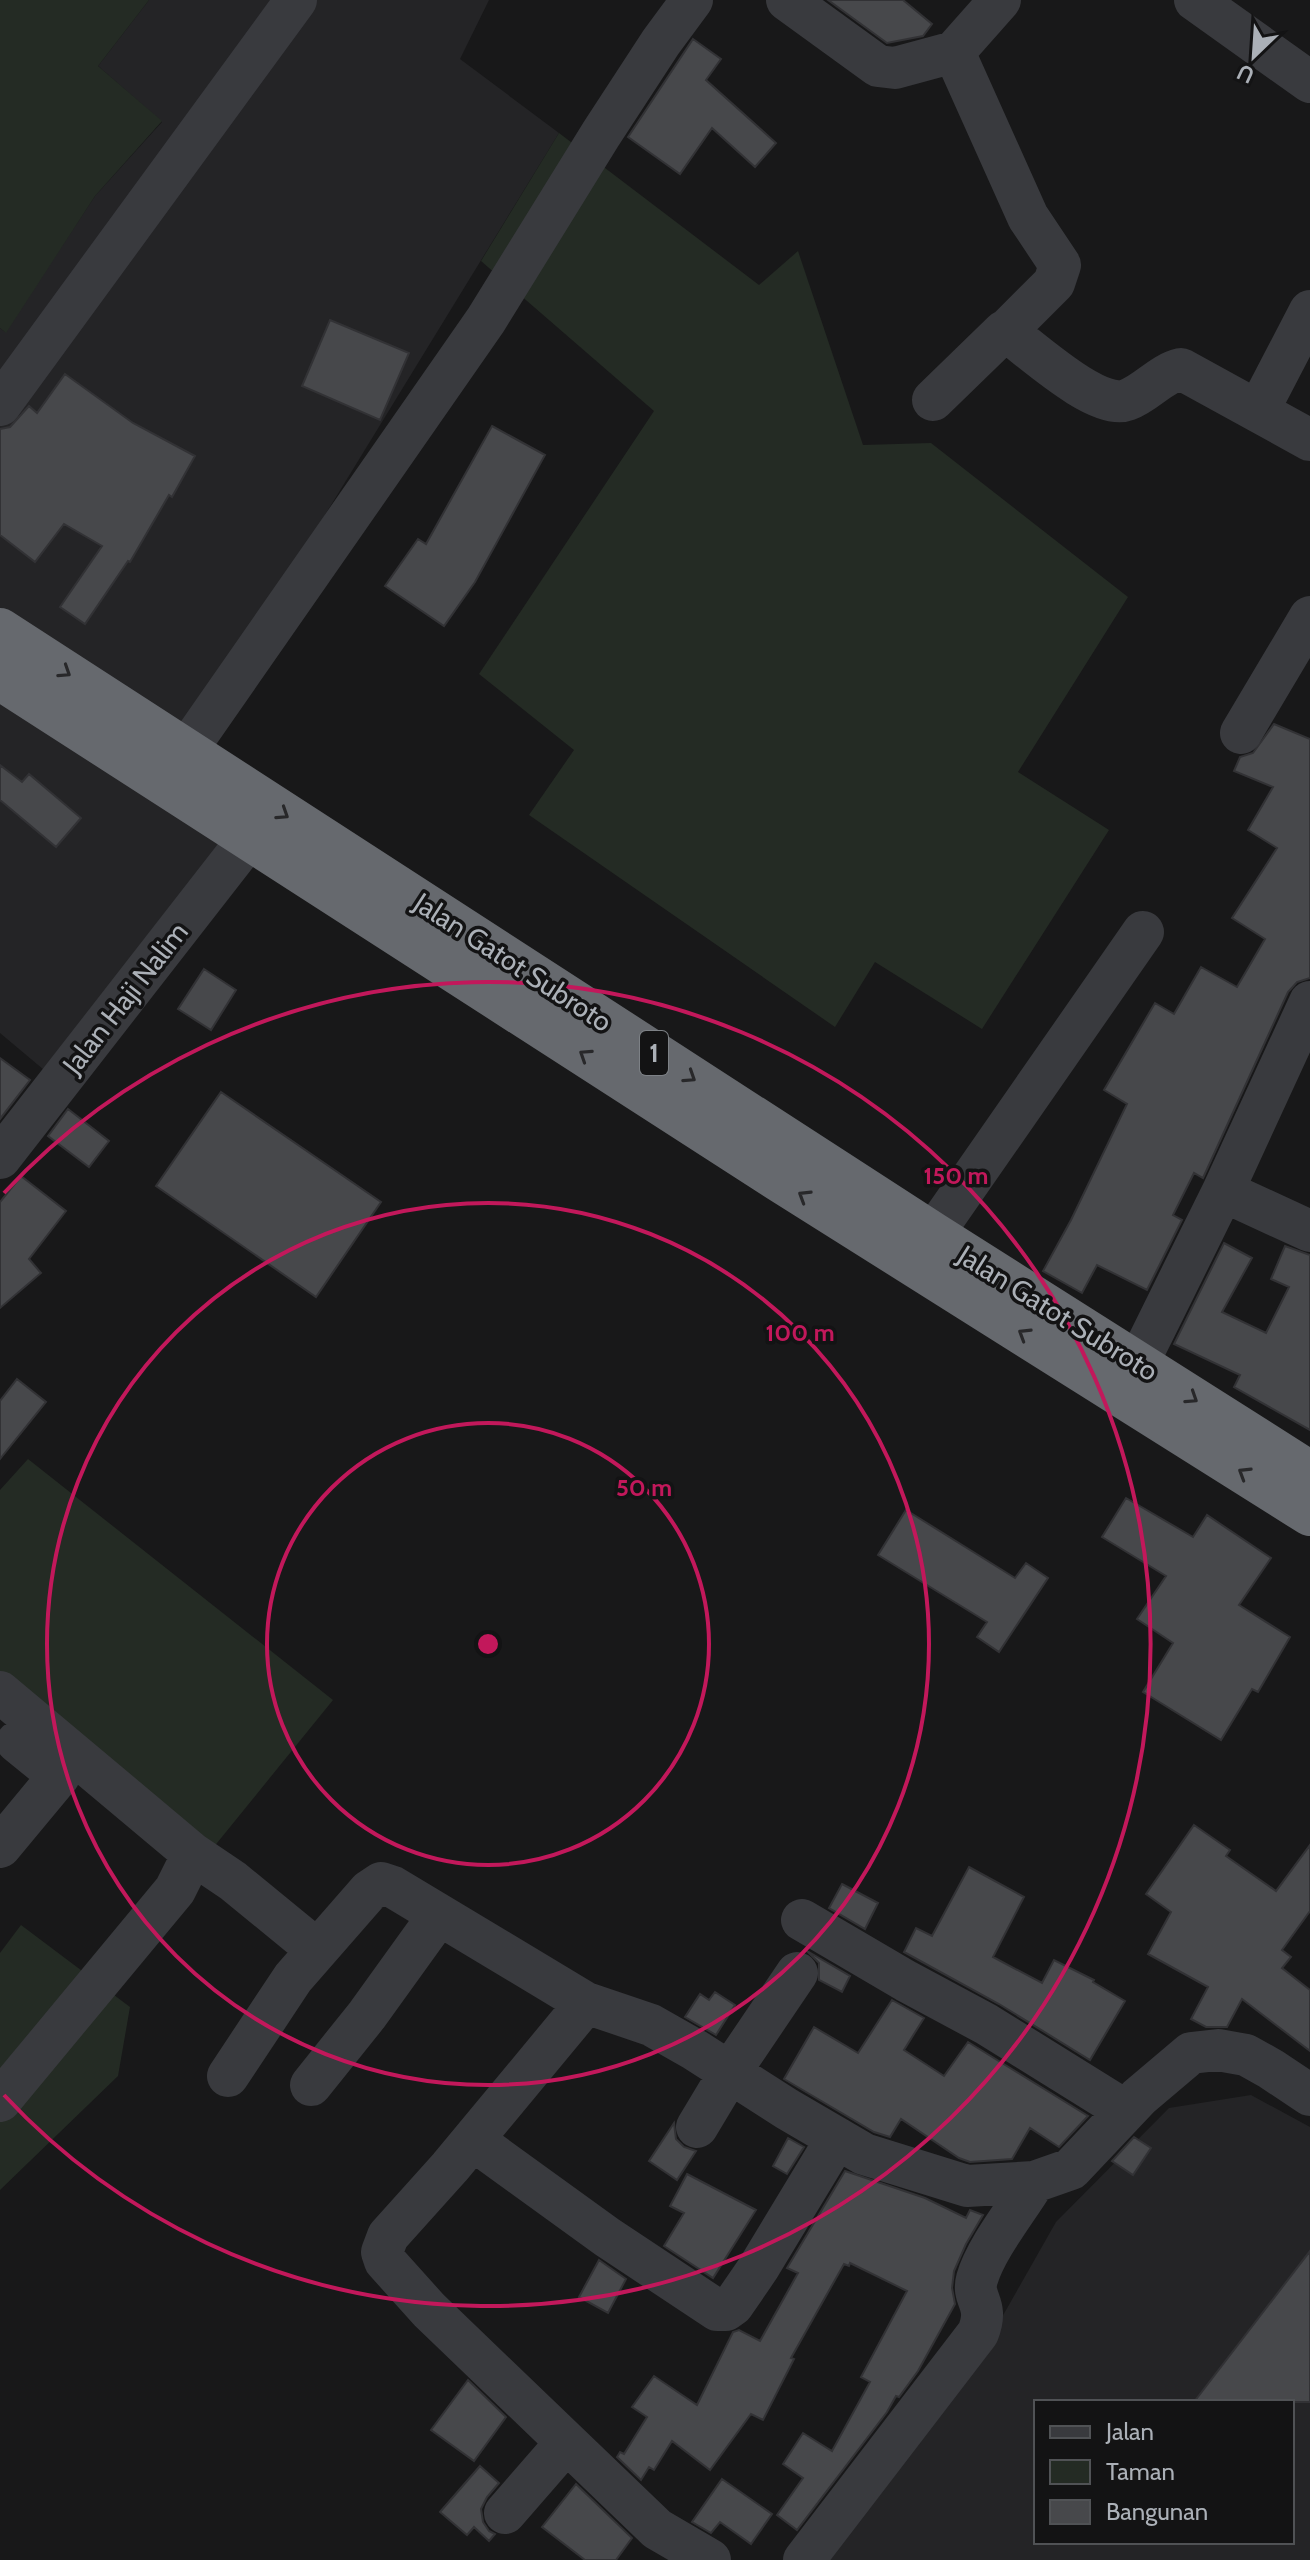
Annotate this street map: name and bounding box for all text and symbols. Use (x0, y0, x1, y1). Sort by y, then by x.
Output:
north arrow (1214, 16, 1294, 96)
text: U (1233, 58, 1259, 89)
one-way arrow (57, 663, 71, 678)
one-way arrow (275, 804, 289, 819)
street label: Jalan Gatot Subroto (407, 885, 618, 1039)
street label: Jalan Haji Nalim (55, 915, 195, 1082)
road number: 1 (640, 1031, 668, 1075)
one-way arrow (579, 1050, 594, 1065)
one-way arrow (681, 1067, 696, 1082)
text: 150 m (924, 1161, 988, 1190)
one-way arrow (798, 1190, 813, 1205)
street label: Jalan Gatot Subroto (951, 1237, 1164, 1388)
text: 100 m (765, 1318, 835, 1347)
one-way arrow (1018, 1329, 1033, 1344)
one-way arrow (1183, 1388, 1198, 1403)
one-way arrow (1238, 1467, 1253, 1482)
text: 50 m (616, 1473, 672, 1502)
centre of rings (474, 1630, 502, 1658)
legend (1034, 2400, 1294, 2544)
text: Jalan (1105, 2417, 1154, 2446)
text: Taman (1106, 2457, 1175, 2486)
text: Bangunan (1106, 2497, 1208, 2526)

